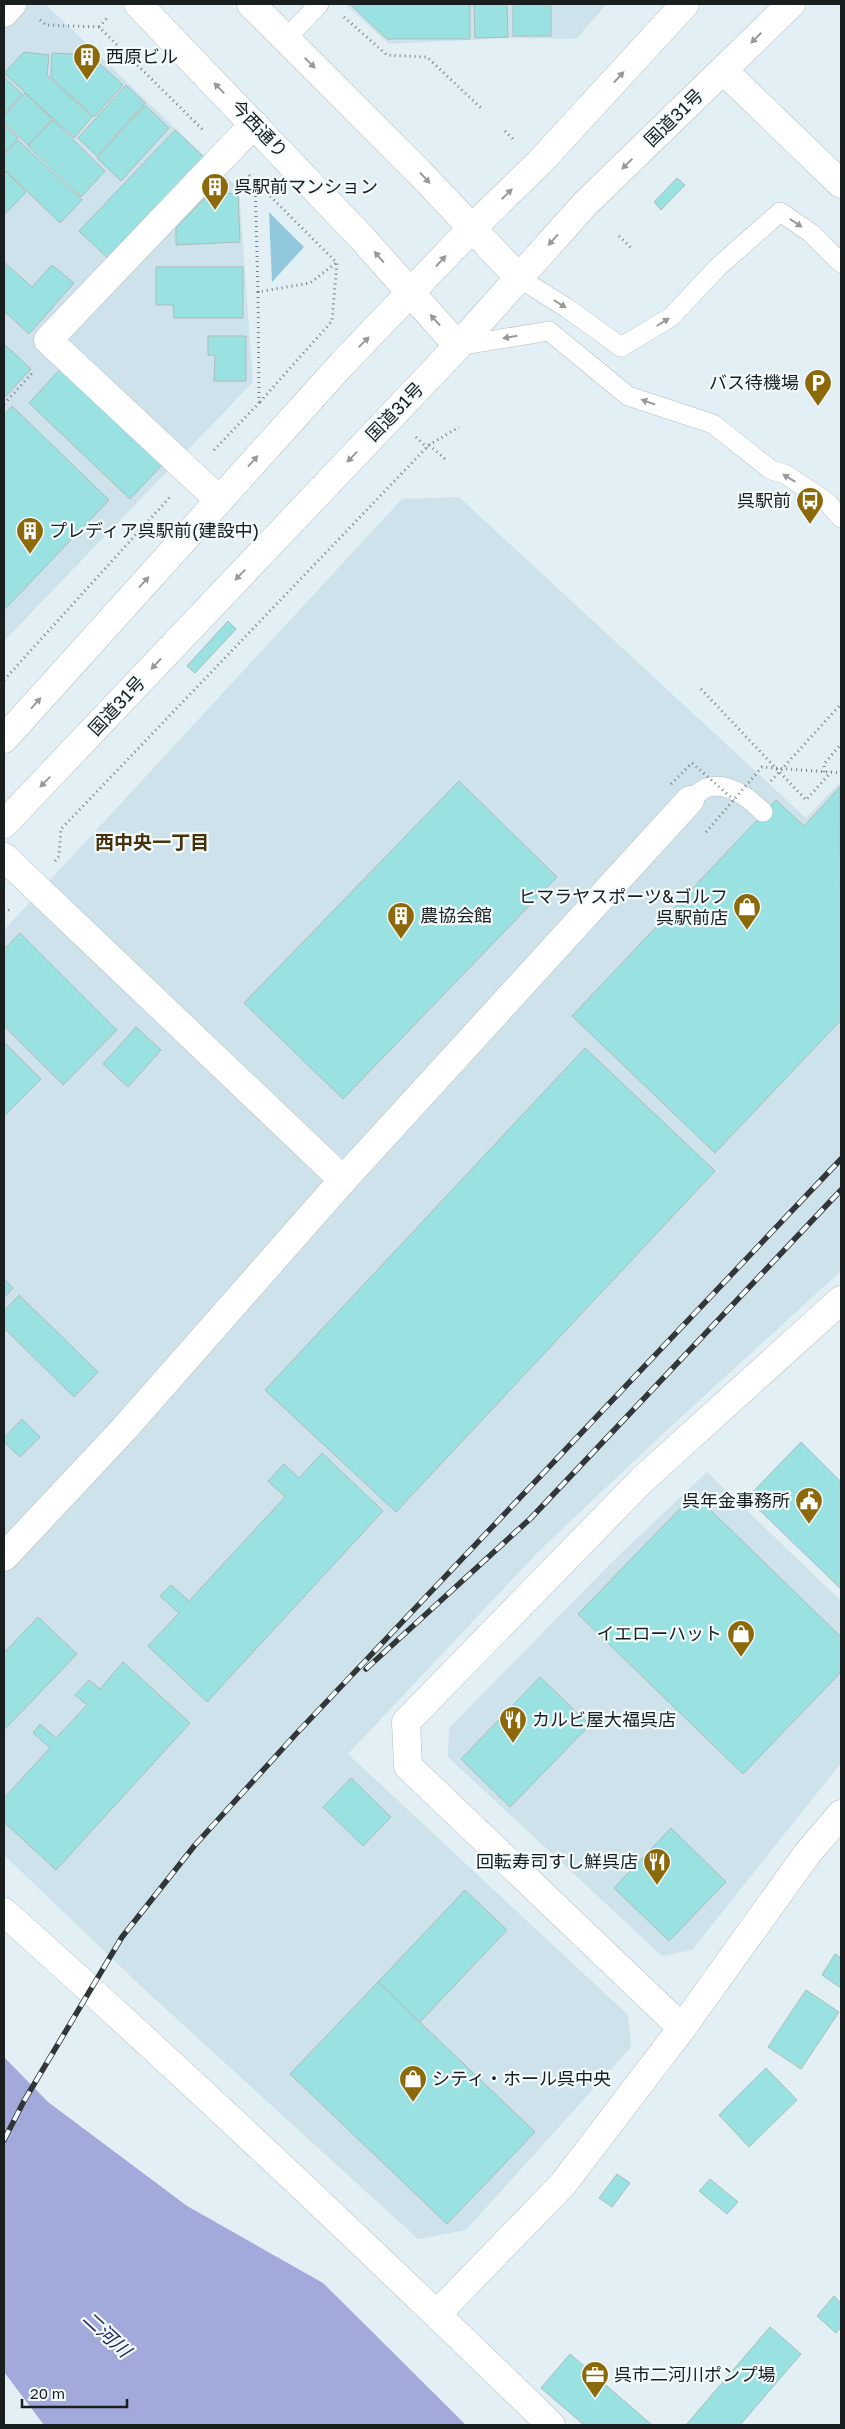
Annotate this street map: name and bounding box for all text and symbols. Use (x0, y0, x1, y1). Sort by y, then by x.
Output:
one-way arrow (750, 32, 762, 44)
building icon: 西原ビル (72, 42, 102, 81)
place label: 西原ビル (106, 45, 178, 67)
one-way arrow (304, 57, 316, 69)
one-way arrow (613, 70, 624, 83)
one-way arrow (213, 82, 225, 94)
street label: 国道31号 (639, 84, 707, 151)
street label: 今西通り (227, 95, 293, 162)
one-way arrow (621, 158, 633, 170)
building icon: 呉駅前マンション (200, 172, 230, 211)
one-way arrow (419, 172, 431, 184)
place label: 呉駅前マンション (234, 175, 378, 197)
one-way arrow (500, 188, 512, 200)
one-way arrow (789, 218, 802, 228)
one-way arrow (547, 234, 559, 246)
one-way arrow (373, 252, 385, 264)
one-way arrow (435, 256, 447, 268)
one-way arrow (554, 299, 567, 308)
one-way arrow (429, 314, 441, 326)
one-way arrow (656, 317, 669, 326)
one-way arrow (502, 334, 518, 342)
one-way arrow (357, 336, 369, 348)
parking icon: バス待機場 (803, 368, 833, 407)
place label: バス待機場 (709, 371, 799, 393)
street label: 国道31号 (361, 377, 428, 445)
one-way arrow (640, 398, 655, 406)
one-way arrow (346, 451, 358, 463)
one-way arrow (247, 455, 259, 467)
one-way arrow (783, 473, 796, 482)
bus stop icon: 呉駅前 (795, 486, 825, 525)
place label: 呉駅前 (737, 489, 791, 511)
building icon: プレディア呉駅前(建設中) (15, 516, 45, 555)
place label: プレディア呉駅前(建設中) (49, 519, 259, 541)
one-way arrow (234, 569, 246, 581)
one-way arrow (139, 575, 150, 588)
one-way arrow (150, 657, 162, 669)
street label: 国道31号 (83, 671, 149, 740)
one-way arrow (31, 697, 42, 710)
one-way arrow (39, 775, 51, 787)
district label: 西中央一丁目 (95, 830, 209, 853)
place label: ヒマラヤスポーツ&ゴルフ 呉駅前店 (518, 885, 728, 928)
shop icon: ヒマラヤスポーツ&ゴルフ 呉駅前店 (732, 892, 762, 931)
building icon: 農協会館 (386, 901, 416, 940)
place label: 農協会館 (420, 904, 492, 926)
public building icon: 呉年金事務所 (794, 1486, 824, 1525)
place label: 呉年金事務所 (682, 1489, 790, 1511)
shop icon: イエローハット (726, 1619, 756, 1658)
place label: イエローハット (597, 1622, 722, 1644)
restaurant icon: カルビ屋大福呉店 (498, 1705, 528, 1744)
place label: カルビ屋大福呉店 (532, 1708, 676, 1730)
restaurant icon: 回転寿司すし鮮呉店 (642, 1847, 672, 1886)
place label: 回転寿司すし鮮呉店 (476, 1850, 638, 1872)
shop icon: シティ・ホール呉中央 (398, 2064, 428, 2103)
place label: シティ・ホール呉中央 (432, 2067, 611, 2089)
water label: 二河川 (79, 2306, 137, 2363)
office icon: 呉市二河川ポンプ場 (580, 2360, 610, 2399)
place label: 呉市二河川ポンプ場 (614, 2363, 775, 2385)
scale bar (22, 2376, 128, 2408)
text: 20 m (30, 2384, 65, 2402)

